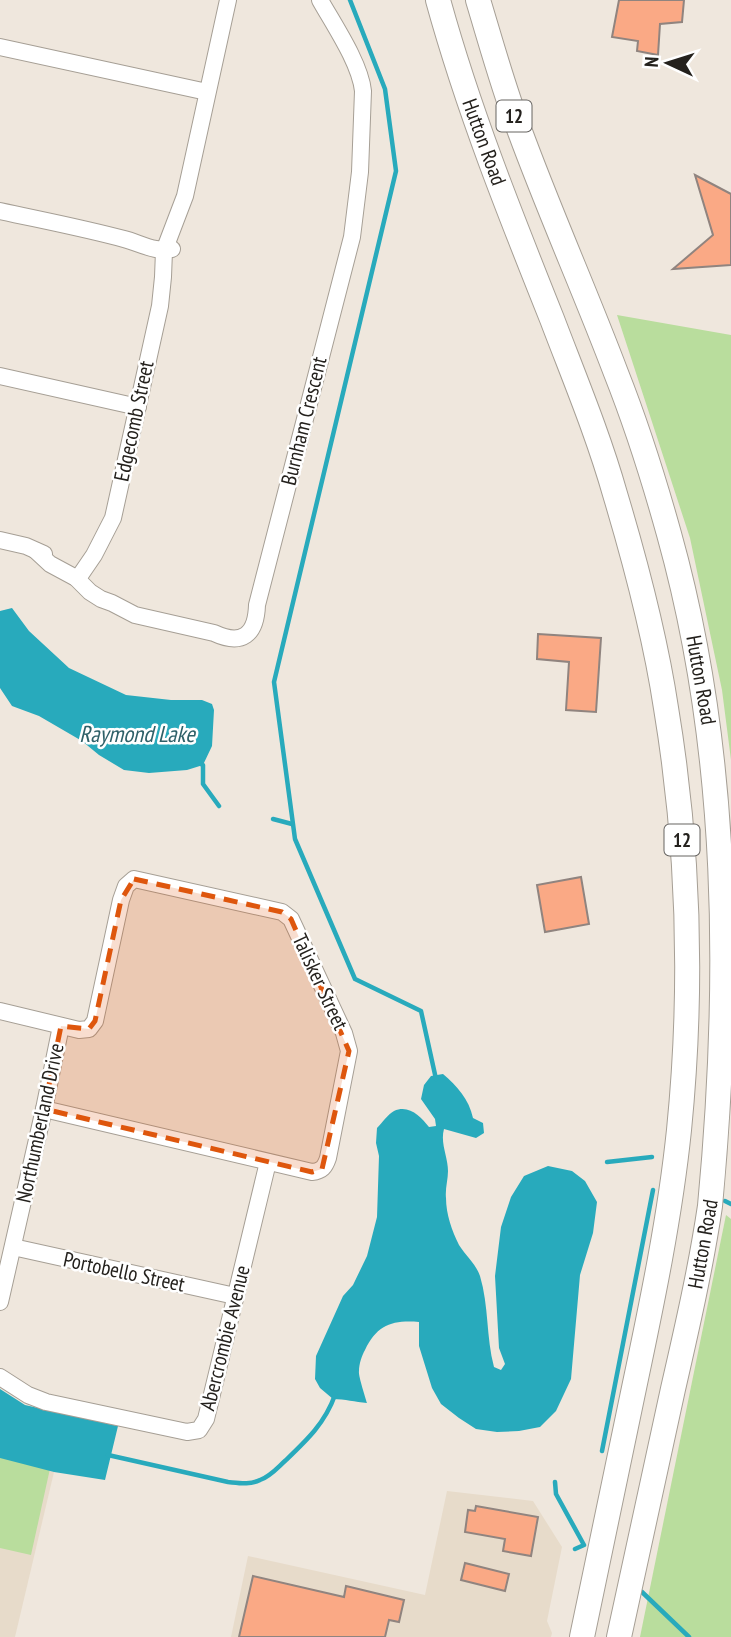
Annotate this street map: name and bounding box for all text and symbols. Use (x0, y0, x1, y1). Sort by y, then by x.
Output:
north arrow (633, 28, 703, 98)
text: N (639, 56, 663, 68)
street label: Hutton Road (456, 95, 513, 189)
road number: 12 (496, 100, 532, 132)
street label: Burnham Crescent (275, 354, 333, 488)
street label: Edgecomb Street (108, 358, 160, 484)
street label: Hutton Road (680, 633, 723, 727)
water label: Raymond Lake (79, 719, 196, 748)
road number: 12 (664, 824, 700, 856)
street label: Talisker Street (286, 929, 355, 1034)
street label: Northumberland Drive (9, 1041, 70, 1205)
street label: Hutton Road (681, 1197, 724, 1291)
street label: Portobello Street (61, 1245, 188, 1298)
street label: Abercrombie Avenue (193, 1262, 256, 1413)

